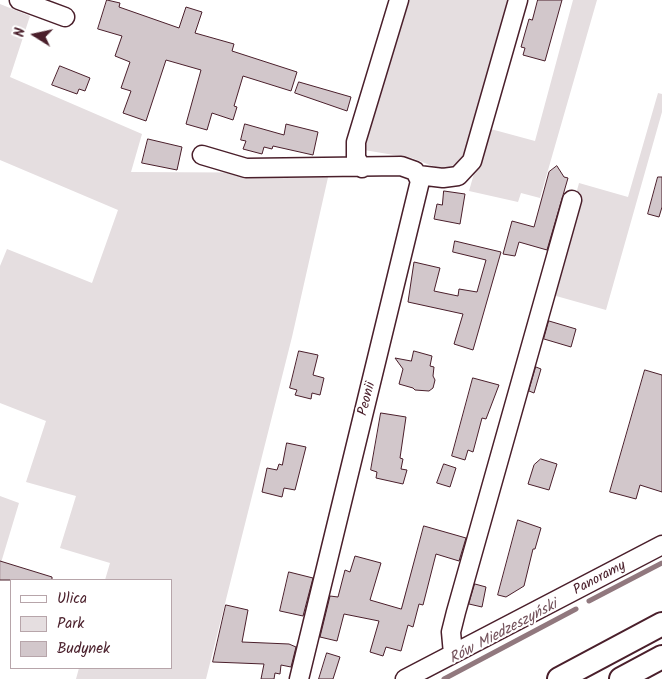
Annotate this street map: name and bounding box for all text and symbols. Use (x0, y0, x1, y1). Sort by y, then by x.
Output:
north arrow (10, 10, 60, 60)
text: N (9, 26, 32, 39)
street label: Peonii (356, 380, 380, 418)
street label: Panoramy (571, 558, 629, 600)
legend (10, 579, 172, 669)
text: Ulica (57, 587, 87, 611)
water label: Rów Miedzeszyński (447, 597, 561, 669)
text: Park (57, 612, 84, 636)
text: Budynek (57, 637, 110, 661)

